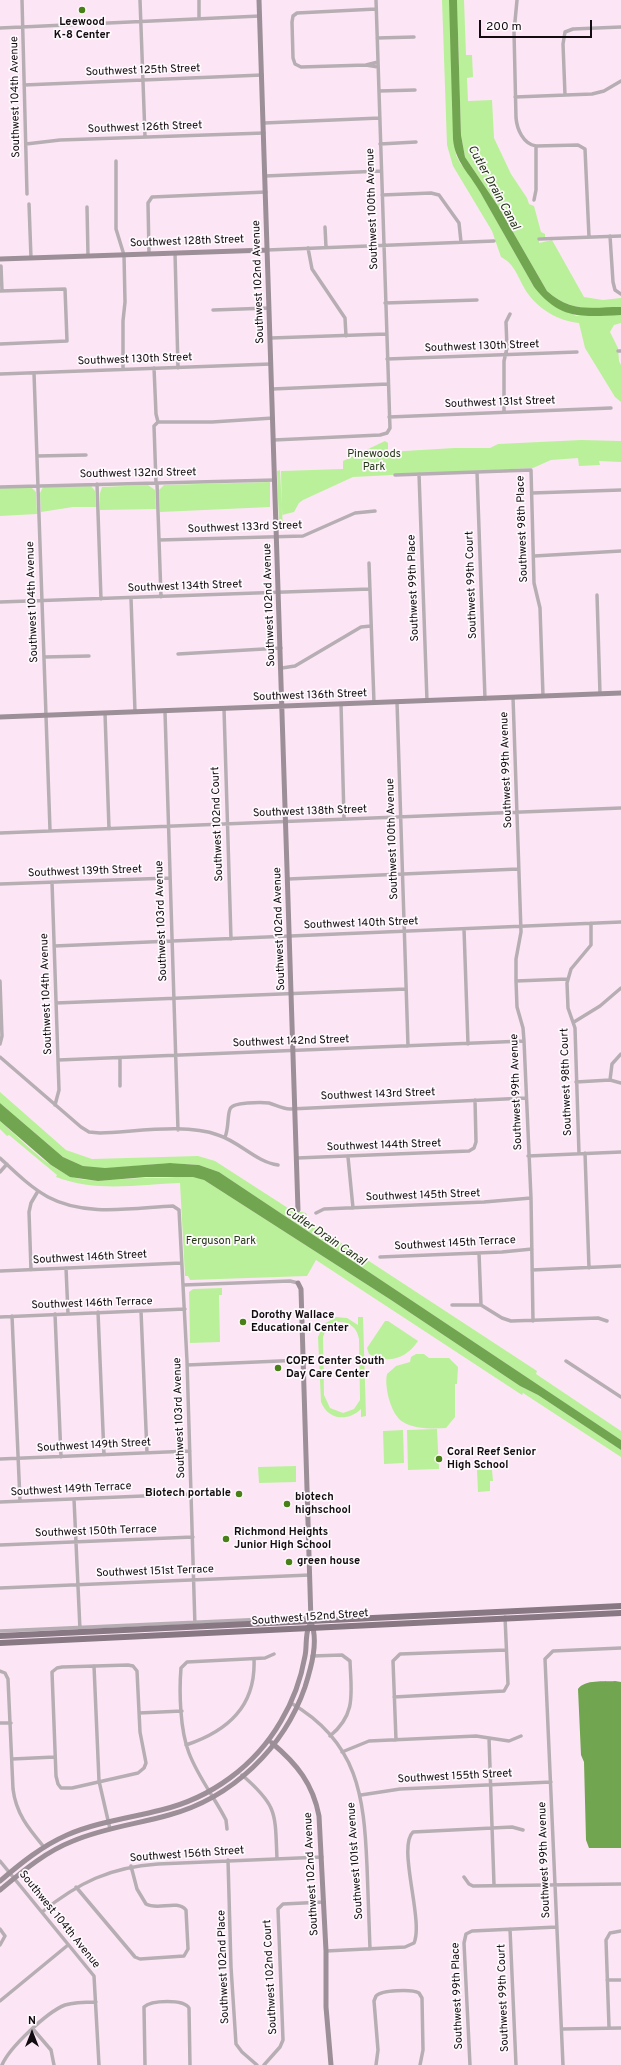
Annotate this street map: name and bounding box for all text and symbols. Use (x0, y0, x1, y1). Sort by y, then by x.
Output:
marker: Leewood K-8 Center (77, 5, 87, 15)
scale bar (481, 12, 594, 38)
place label: Leewood K-8 Center (54, 16, 110, 42)
text: 200 m (486, 19, 522, 35)
street label: Southwest 104th Avenue (8, 36, 24, 158)
street label: Southwest 125th Street (85, 62, 201, 80)
street label: Southwest 126th Street (88, 119, 202, 137)
water label: Cutler Drain Canal (464, 143, 522, 233)
street label: Southwest 100th Avenue (364, 148, 382, 270)
street label: Southwest 102nd Avenue (250, 220, 268, 344)
street label: Southwest 128th Street (130, 233, 244, 251)
street label: Southwest 130th Street (424, 338, 540, 356)
street label: Southwest 130th Street (77, 351, 193, 369)
street label: Southwest 131st Street (444, 394, 556, 412)
park label: Pinewoods Park (347, 448, 401, 474)
street label: Southwest 132nd Street (80, 466, 196, 482)
street label: Southwest 98th Place (515, 475, 531, 583)
street label: Southwest 133rd Street (188, 519, 302, 537)
street label: Southwest 99th Court (464, 531, 480, 639)
street label: Southwest 99th Place (406, 534, 422, 642)
street label: Southwest 104th Avenue (24, 541, 42, 663)
street label: Southwest 102nd Avenue (261, 543, 279, 667)
street label: Southwest 134th Street (127, 578, 243, 596)
street label: Southwest 136th Street (253, 687, 367, 705)
street label: Southwest 99th Avenue (498, 711, 516, 829)
street label: Southwest 102nd Court (209, 766, 227, 882)
street label: Southwest 100th Avenue (384, 778, 402, 900)
street label: Southwest 138th Street (253, 803, 367, 821)
street label: Southwest 103rd Avenue (153, 860, 171, 982)
street label: Southwest 139th Street (28, 863, 142, 881)
street label: Southwest 102nd Avenue (271, 867, 289, 991)
street label: Southwest 140th Street (303, 915, 419, 933)
street label: Southwest 104th Avenue (38, 933, 56, 1055)
street label: Southwest 98th Court (559, 1028, 575, 1136)
street label: Southwest 142nd Street (232, 1033, 350, 1051)
street label: Southwest 99th Avenue (508, 1033, 526, 1151)
street label: Southwest 143rd Street (321, 1086, 435, 1104)
street label: Southwest 144th Street (326, 1137, 442, 1155)
street label: Southwest 145th Street (365, 1187, 481, 1205)
water label: Cutler Drain Canal (282, 1205, 368, 1269)
street label: Southwest 145th Terrace (394, 1234, 516, 1254)
park label: Ferguson Park (186, 1235, 256, 1249)
street label: Southwest 146th Street (33, 1248, 147, 1268)
street label: Southwest 146th Terrace (31, 1295, 153, 1313)
place label: Dorothy Wallace Educational Center (251, 1309, 349, 1335)
marker: Dorothy Wallace Educational Center (238, 1317, 248, 1327)
place label: COPE Center South Day Care Center (286, 1355, 385, 1381)
street label: Southwest 103rd Avenue (171, 1357, 189, 1479)
marker: COPE Center South Day Care Center (273, 1363, 283, 1373)
street label: Southwest 149th Street (37, 1436, 151, 1456)
place label: Coral Reef Senior High School (447, 1446, 536, 1472)
marker: Coral Reef Senior High School (434, 1454, 444, 1464)
street label: Southwest 149th Terrace (10, 1480, 132, 1500)
place label: Biotech portable (145, 1487, 231, 1501)
marker: Biotech portable (234, 1489, 244, 1499)
place label: biotech highschool (295, 1491, 351, 1517)
marker: biotech highschool (282, 1499, 292, 1509)
street label: Southwest 150th Terrace (35, 1523, 157, 1541)
place label: Richmond Heights Junior High School (234, 1526, 331, 1552)
marker: Richmond Heights Junior High School (221, 1534, 231, 1544)
place label: green house (297, 1555, 360, 1569)
marker: green house (284, 1557, 294, 1567)
street label: Southwest 151st Terrace (96, 1563, 214, 1581)
street label: Southwest 152nd Street (251, 1607, 369, 1629)
street label: Southwest 155th Street (397, 1767, 513, 1787)
street label: Southwest 99th Avenue (536, 1801, 554, 1919)
street label: Southwest 101st Avenue (345, 1802, 367, 1920)
street label: Southwest 102nd Avenue (302, 1812, 322, 1936)
street label: Southwest 156th Street (129, 1844, 245, 1866)
street label: Southwest 104th Avenue (16, 1869, 102, 1971)
street label: Southwest 102nd Place (215, 1910, 233, 2024)
street label: Southwest 102nd Court (261, 1919, 281, 2035)
street label: Southwest 99th Place (450, 1942, 466, 2050)
street label: Southwest 99th Court (496, 1944, 512, 2052)
north arrow (12, 2013, 52, 2053)
text: N (28, 2014, 36, 2028)

